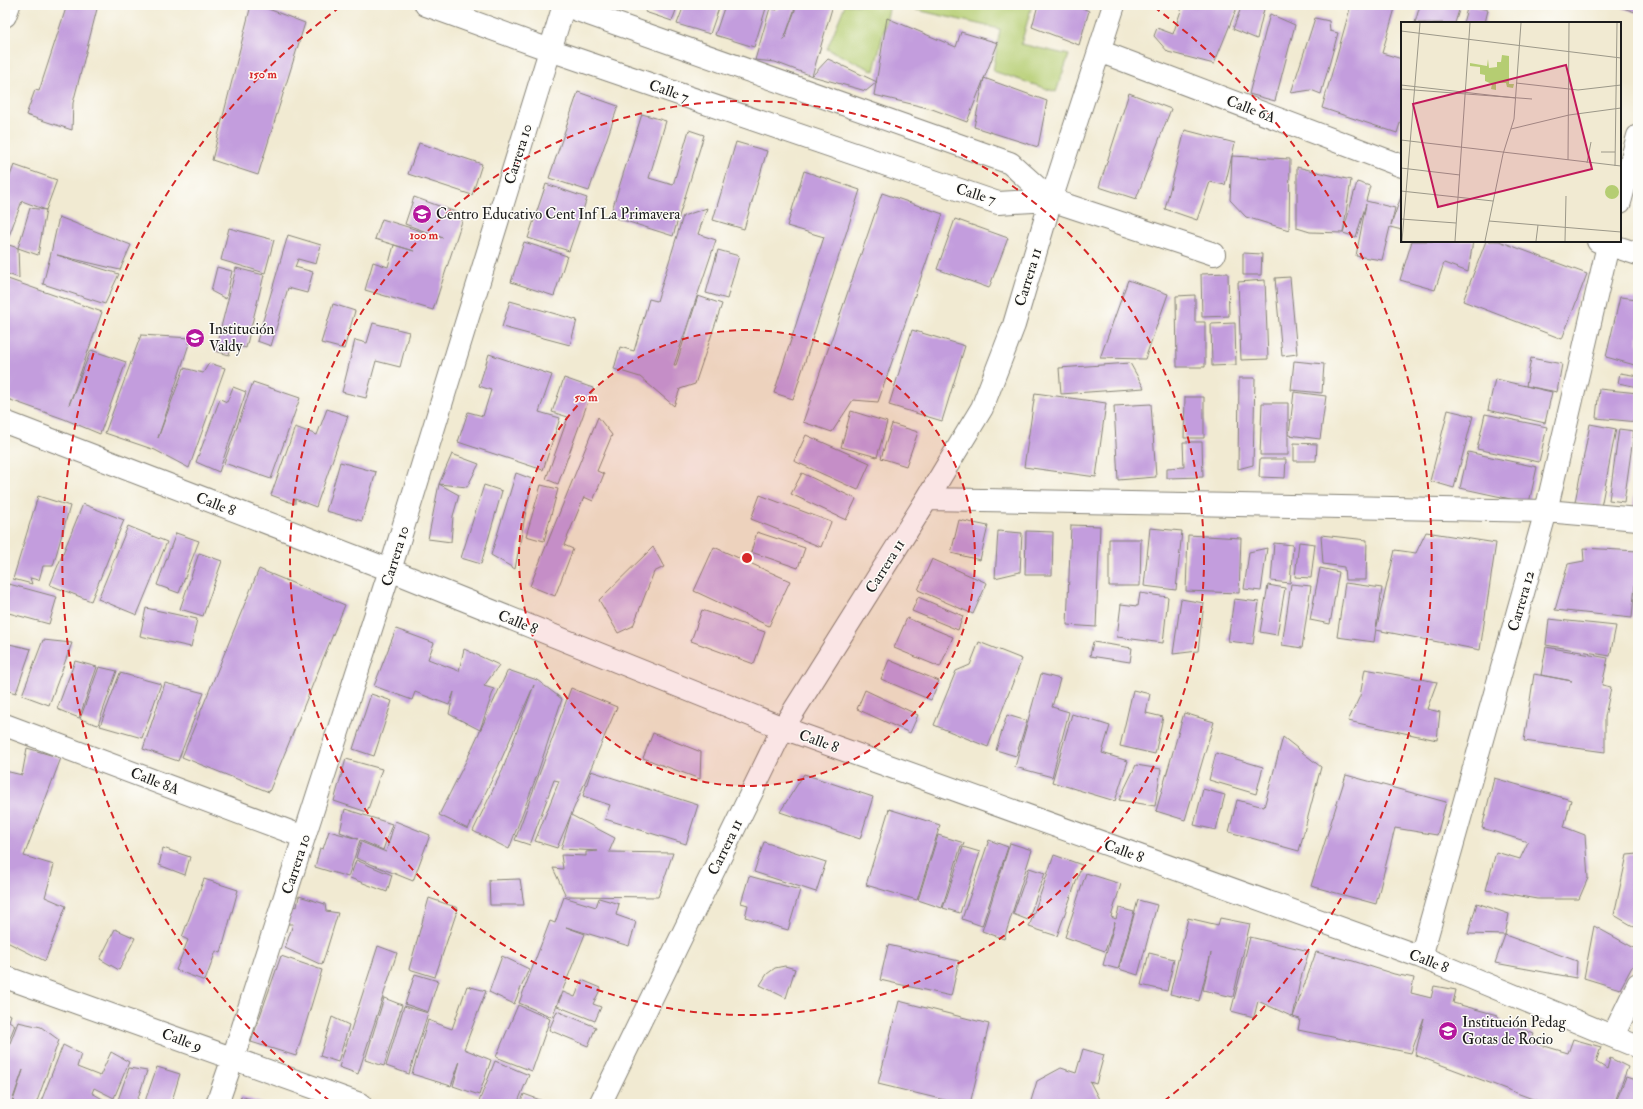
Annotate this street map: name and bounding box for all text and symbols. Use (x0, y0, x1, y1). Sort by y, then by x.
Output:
inset map (1401, 22, 1621, 242)
text: 150 m (249, 67, 277, 82)
street label: Calle 7 (646, 76, 691, 107)
street label: Calle 6A (1224, 91, 1279, 128)
street label: Carrera 10 (500, 122, 537, 187)
street label: Calle 7 (953, 179, 998, 210)
school or university icon: Centro Educativo Cent Inf La Primavera (411, 203, 433, 225)
place label: Centro Educativo Cent Inf La Primavera (436, 205, 681, 224)
text: 100 m (410, 228, 439, 243)
street label: Carrera 11 (1011, 246, 1046, 309)
place label: Institución Valdy (209, 320, 275, 356)
school or university icon: Institución Valdy (184, 327, 206, 349)
text: 50 m (574, 390, 598, 405)
street label: Calle 8 (193, 488, 238, 521)
street label: Carrera 10 (377, 524, 414, 589)
street label: Carrera 11 (861, 536, 909, 597)
centre of rings (740, 551, 754, 565)
street label: Carrera 12 (1504, 568, 1539, 634)
street label: Calle 8 (495, 606, 540, 639)
street label: Calle 8 (796, 725, 841, 757)
street label: Calle 8A (128, 764, 182, 800)
street label: Carrera 11 (704, 816, 747, 878)
street label: Carrera 10 (278, 832, 315, 897)
street label: Calle 8 (1101, 835, 1146, 867)
street label: Calle 8 (1406, 945, 1451, 978)
place label: Institución Pedag Gotas de Rocio (1462, 1013, 1567, 1049)
school or university icon: Institución Pedag Gotas de Rocio (1437, 1020, 1459, 1042)
street label: Calle 9 (159, 1024, 205, 1057)

